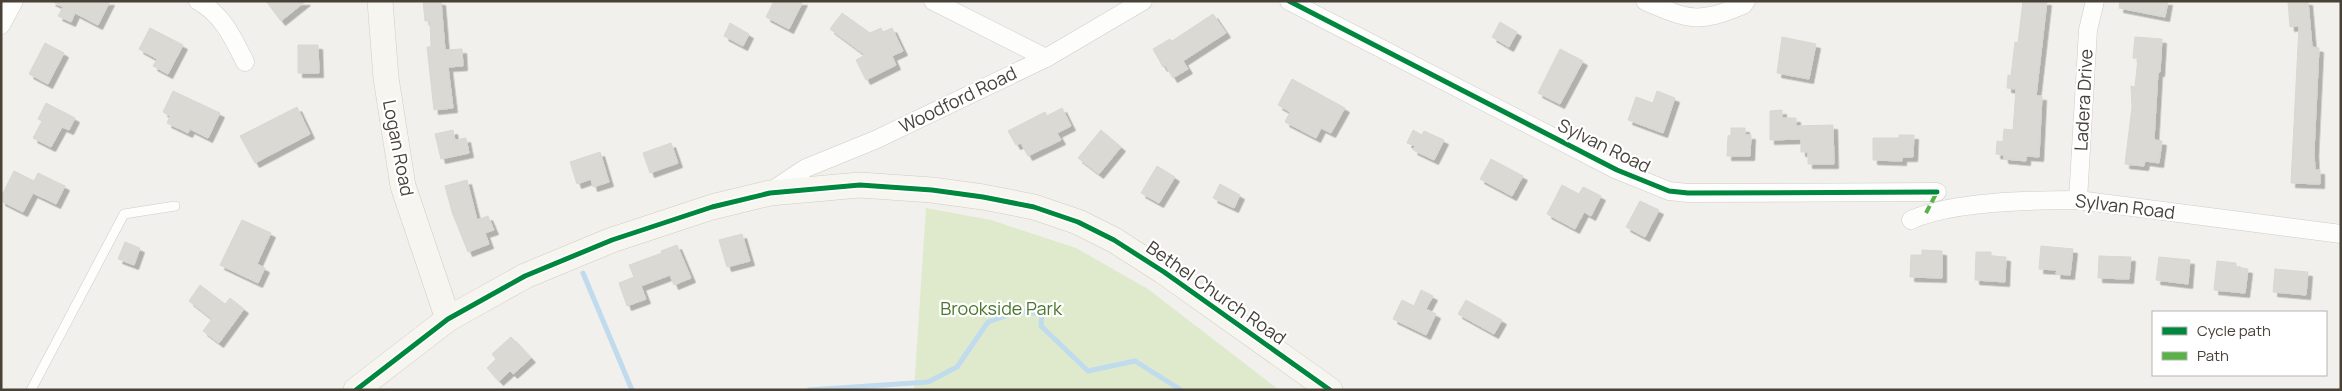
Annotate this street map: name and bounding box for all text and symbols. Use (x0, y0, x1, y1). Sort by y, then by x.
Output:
street label: Ladera Drive (2068, 48, 2098, 152)
street label: Woodford Road (895, 60, 1020, 138)
street label: Logan Road (378, 98, 420, 198)
street label: Sylvan Road (1554, 112, 1655, 178)
street label: Sylvan Road (2074, 188, 2176, 224)
street label: Bethel Church Road (1142, 235, 1291, 349)
park label: Brookside Park (940, 296, 1063, 320)
legend (2152, 311, 2327, 376)
text: Cycle path (2197, 320, 2271, 341)
text: Path (2197, 345, 2229, 366)

